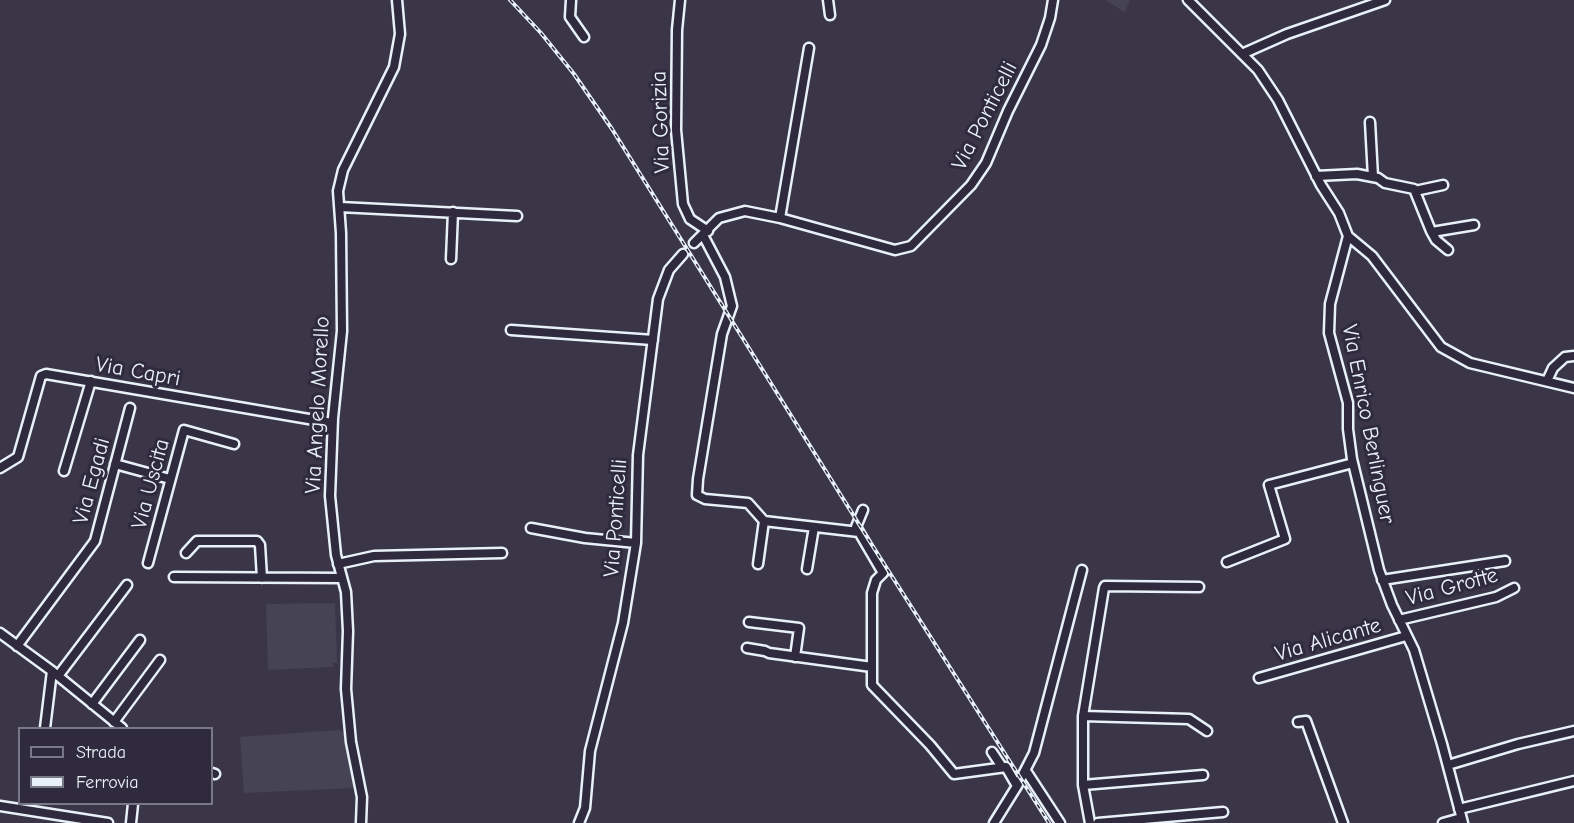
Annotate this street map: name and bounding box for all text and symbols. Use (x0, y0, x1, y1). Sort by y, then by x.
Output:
street label: Via Ponticelli (946, 57, 1024, 175)
street label: Via Gorizia (646, 70, 676, 174)
street label: Via Angelo Morello (300, 316, 336, 494)
street label: Via Enrico Berlinguer (1336, 322, 1400, 526)
street label: Via Capri (93, 352, 183, 392)
street label: Via Egadi (68, 435, 116, 527)
street label: Via Uscita (126, 436, 176, 532)
street label: Via Ponticelli (599, 458, 633, 578)
street label: Via Grotte (1403, 562, 1501, 612)
street label: Via Alicante (1272, 612, 1384, 668)
legend (18, 727, 213, 805)
text: Strada (76, 742, 126, 763)
text: Ferrovia (76, 772, 139, 793)

